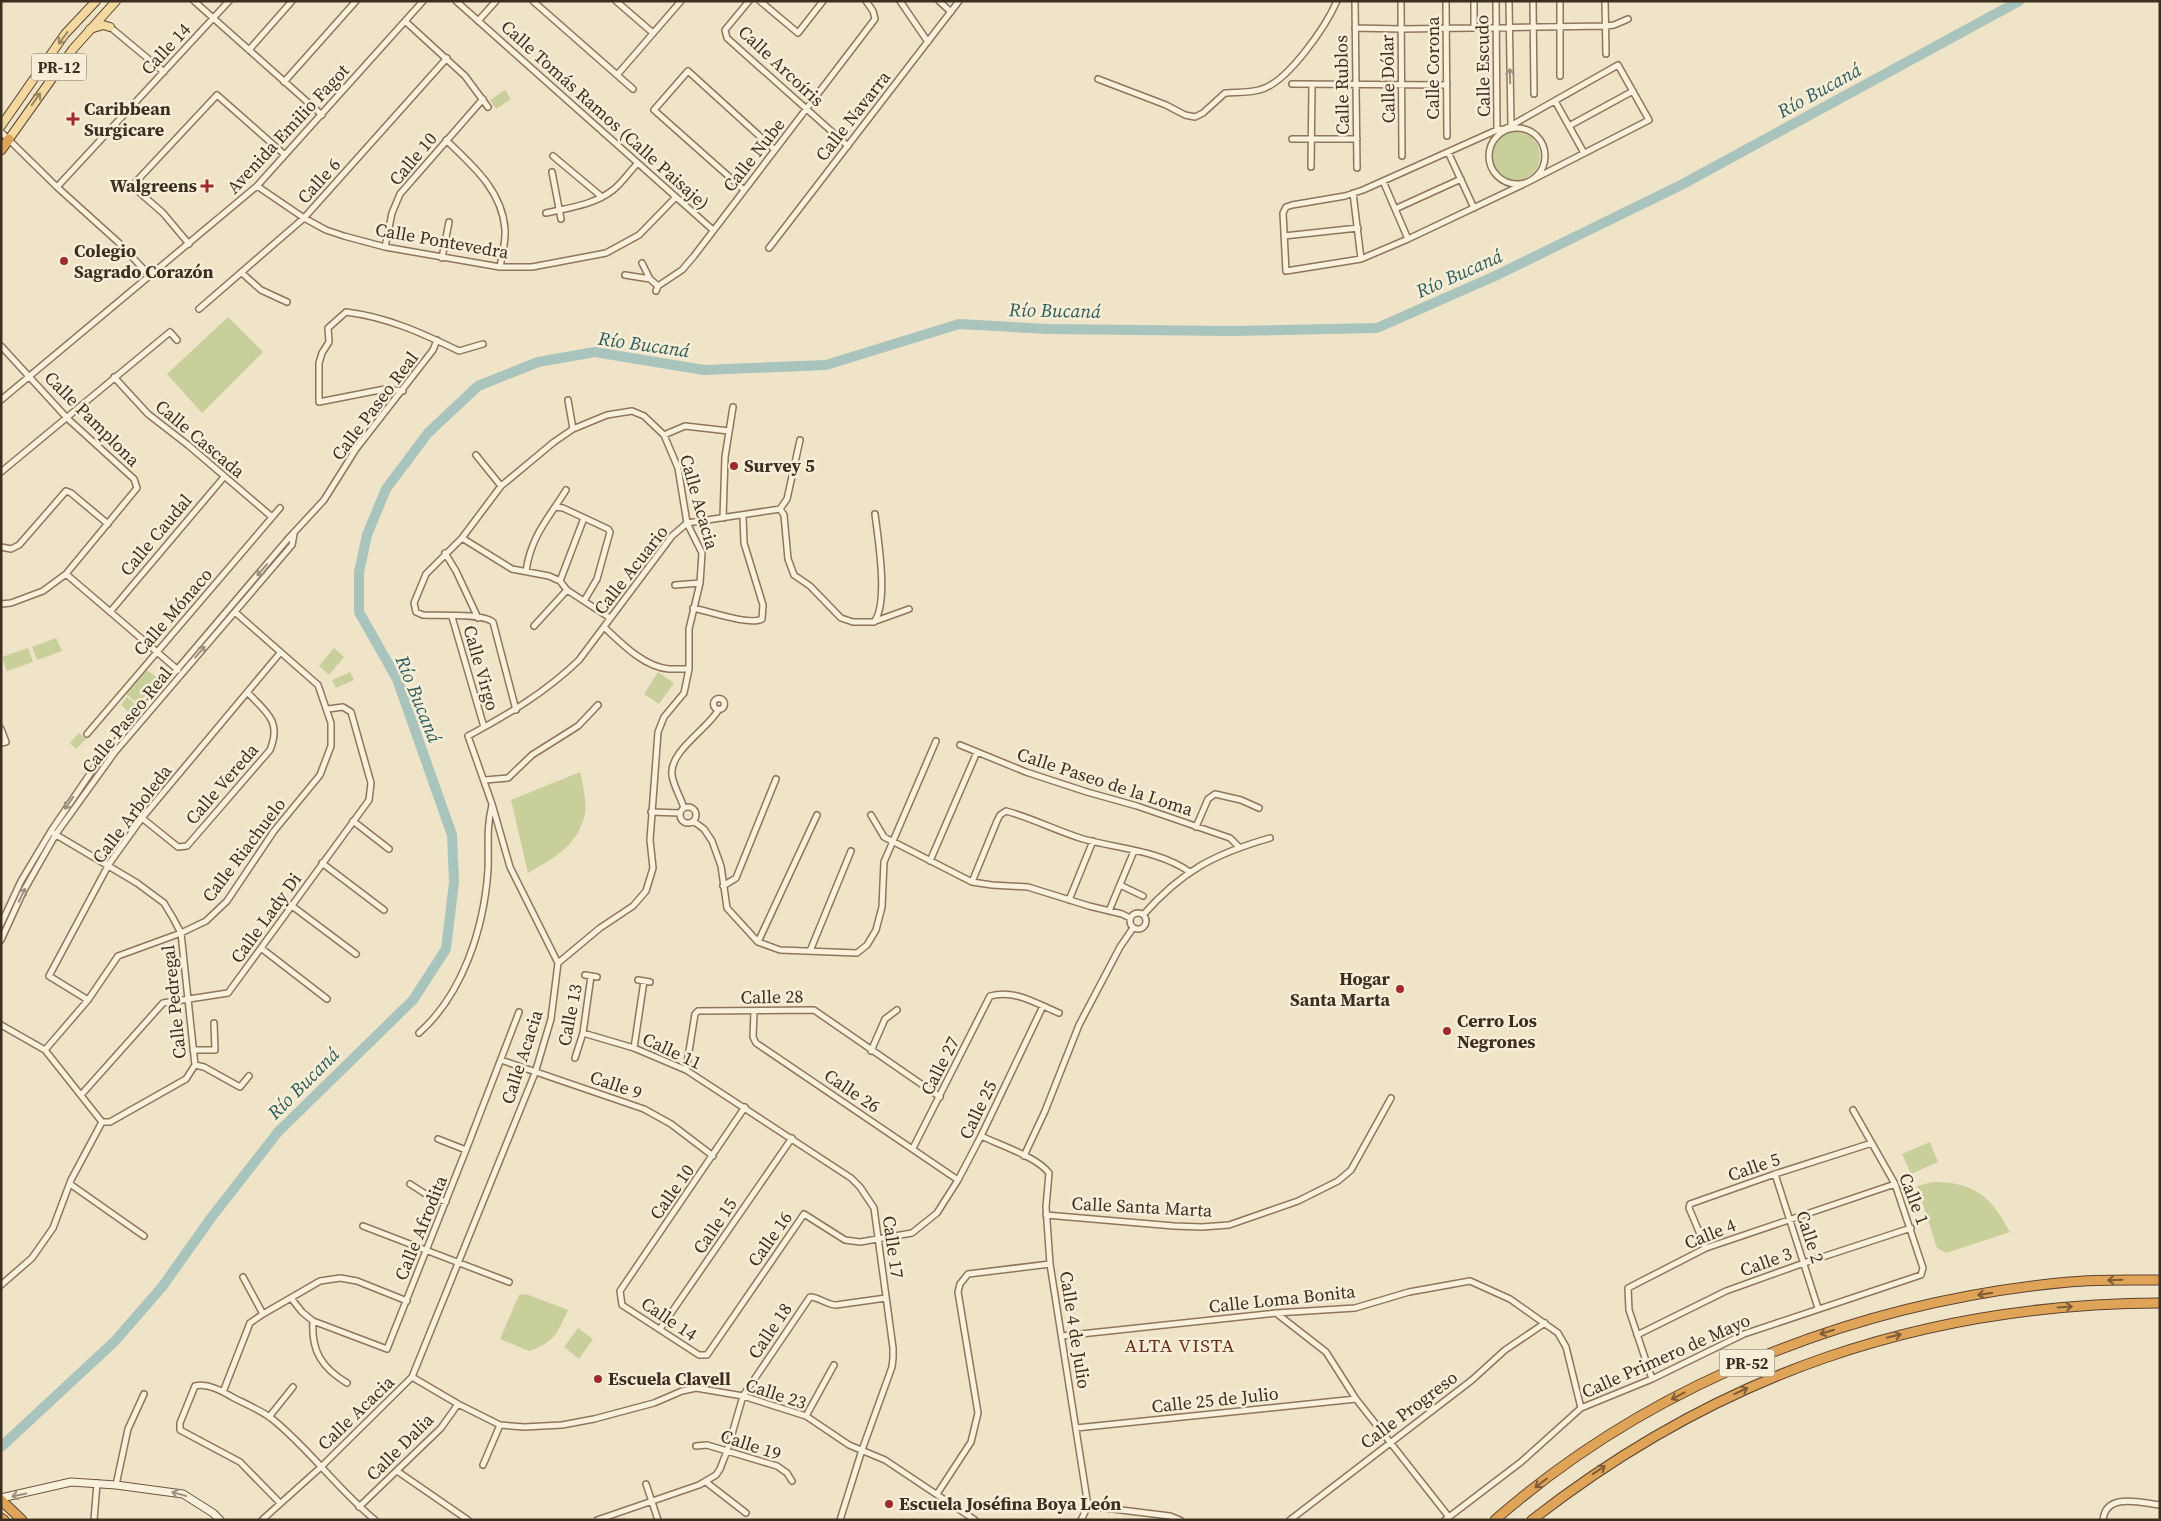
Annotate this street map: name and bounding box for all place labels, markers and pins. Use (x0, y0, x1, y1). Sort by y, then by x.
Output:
place label: Caribbean Surgicare (84, 96, 171, 142)
marker: Caribbean Surgicare (66, 112, 80, 126)
place label: Walgreens (110, 173, 197, 198)
marker: Walgreens (201, 180, 213, 192)
place label: Colegio Sagrado Corazón (74, 238, 214, 284)
marker: Colegio Sagrado Corazón (58, 255, 70, 267)
place label: Survey 5 (744, 453, 815, 478)
marker: Survey 5 (728, 460, 740, 472)
place label: Hogar Santa Marta (1290, 966, 1391, 1012)
marker: Hogar Santa Marta (1394, 983, 1406, 995)
place label: Cerro Los Negrones (1457, 1008, 1537, 1054)
marker: Cerro Los Negrones (1441, 1025, 1453, 1037)
place label: Escuela Clavell (608, 1366, 731, 1391)
marker: Escuela Clavell (592, 1373, 604, 1385)
place label: Escuela Joséfina Boya León (899, 1491, 1121, 1516)
marker: Escuela Joséfina Boya León (883, 1498, 895, 1510)

